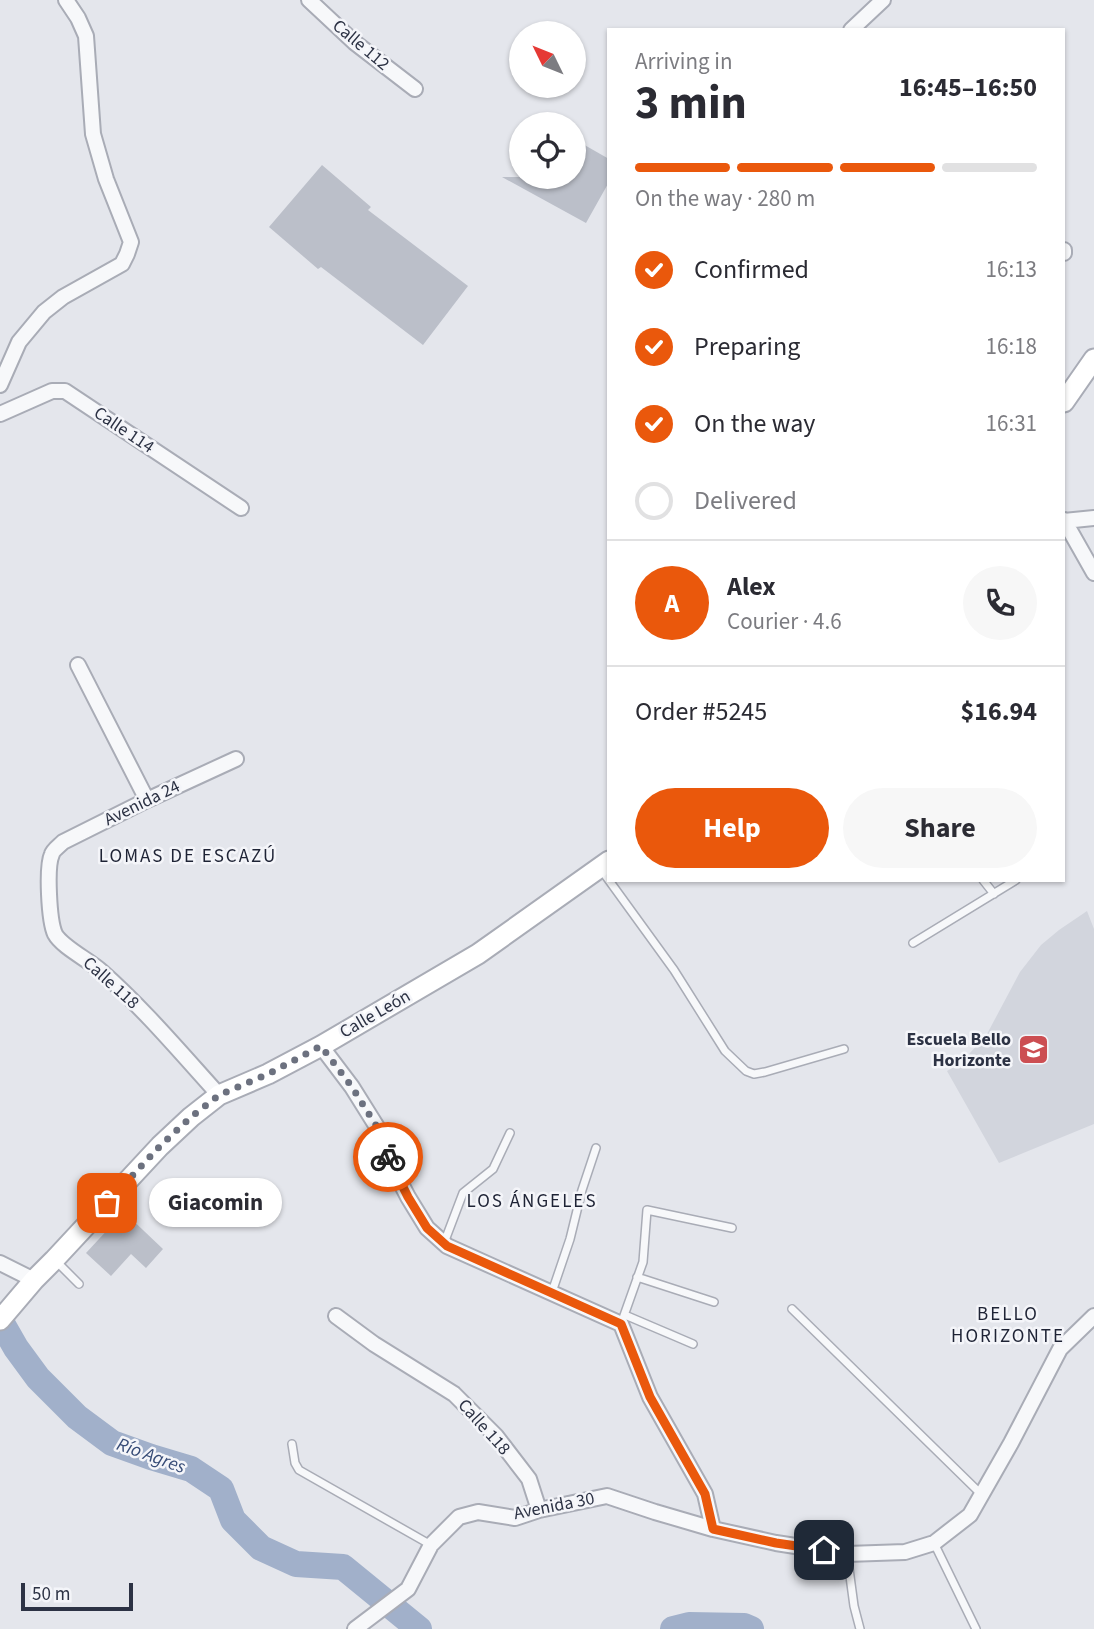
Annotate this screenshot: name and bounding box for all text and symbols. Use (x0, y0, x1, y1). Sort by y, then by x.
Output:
street label: Calle 112 (327, 14, 395, 76)
north arrow (509, 21, 586, 98)
map controls (509, 21, 586, 189)
text: Arriving in (635, 45, 733, 78)
text: 16:45–16:50 (899, 69, 1037, 106)
text: 3 min (635, 71, 747, 136)
button: locate (509, 112, 586, 189)
text: On the way · 280 m (635, 182, 815, 215)
icon: check (635, 251, 673, 289)
text: Confirmed (694, 251, 809, 288)
text: 16:13 (986, 253, 1037, 286)
icon: check (635, 328, 673, 366)
text: Preparing (694, 328, 800, 365)
text: 16:18 (986, 330, 1037, 363)
street label: Calle 114 (89, 401, 159, 459)
icon: check (635, 405, 673, 443)
text: On the way (694, 405, 815, 442)
text: 16:31 (986, 407, 1037, 440)
text: Delivered (694, 482, 797, 519)
button: phone (963, 566, 1037, 640)
text: Alex (727, 568, 776, 605)
text: A (665, 585, 679, 622)
text: Courier · 4.6 (727, 605, 842, 638)
text: Order #5245 (635, 693, 767, 730)
text: $16.94 (961, 693, 1037, 730)
street label: Avenida 24 (100, 774, 184, 832)
button: Help (635, 788, 829, 868)
button: Share (843, 788, 1037, 868)
district label: LOMAS DE ESCAZÚ (99, 843, 277, 870)
street label: Calle 118 (77, 951, 145, 1015)
street label: Calle León (335, 984, 415, 1044)
place label: Escuela Bello Horizonte (906, 1027, 1011, 1073)
school or university icon: Escuela Bello Horizonte (1017, 1032, 1051, 1066)
courier (353, 1122, 423, 1192)
icon: bike (369, 1138, 407, 1176)
pin (77, 1173, 137, 1233)
callout: Giacomin (149, 1178, 282, 1228)
icon: bag (88, 1184, 126, 1222)
text: Giacomin (168, 1186, 263, 1219)
district label: LOS ÁNGELES (466, 1188, 598, 1215)
district label: BELLO HORIZONTE (951, 1301, 1065, 1350)
street label: Calle 118 (452, 1393, 516, 1461)
water label: Río Agres (113, 1431, 190, 1481)
street label: Avenida 30 (511, 1486, 597, 1526)
pin (794, 1520, 854, 1580)
icon: home (805, 1531, 843, 1569)
scale bar (21, 1580, 133, 1612)
text: 50 m (32, 1581, 70, 1608)

